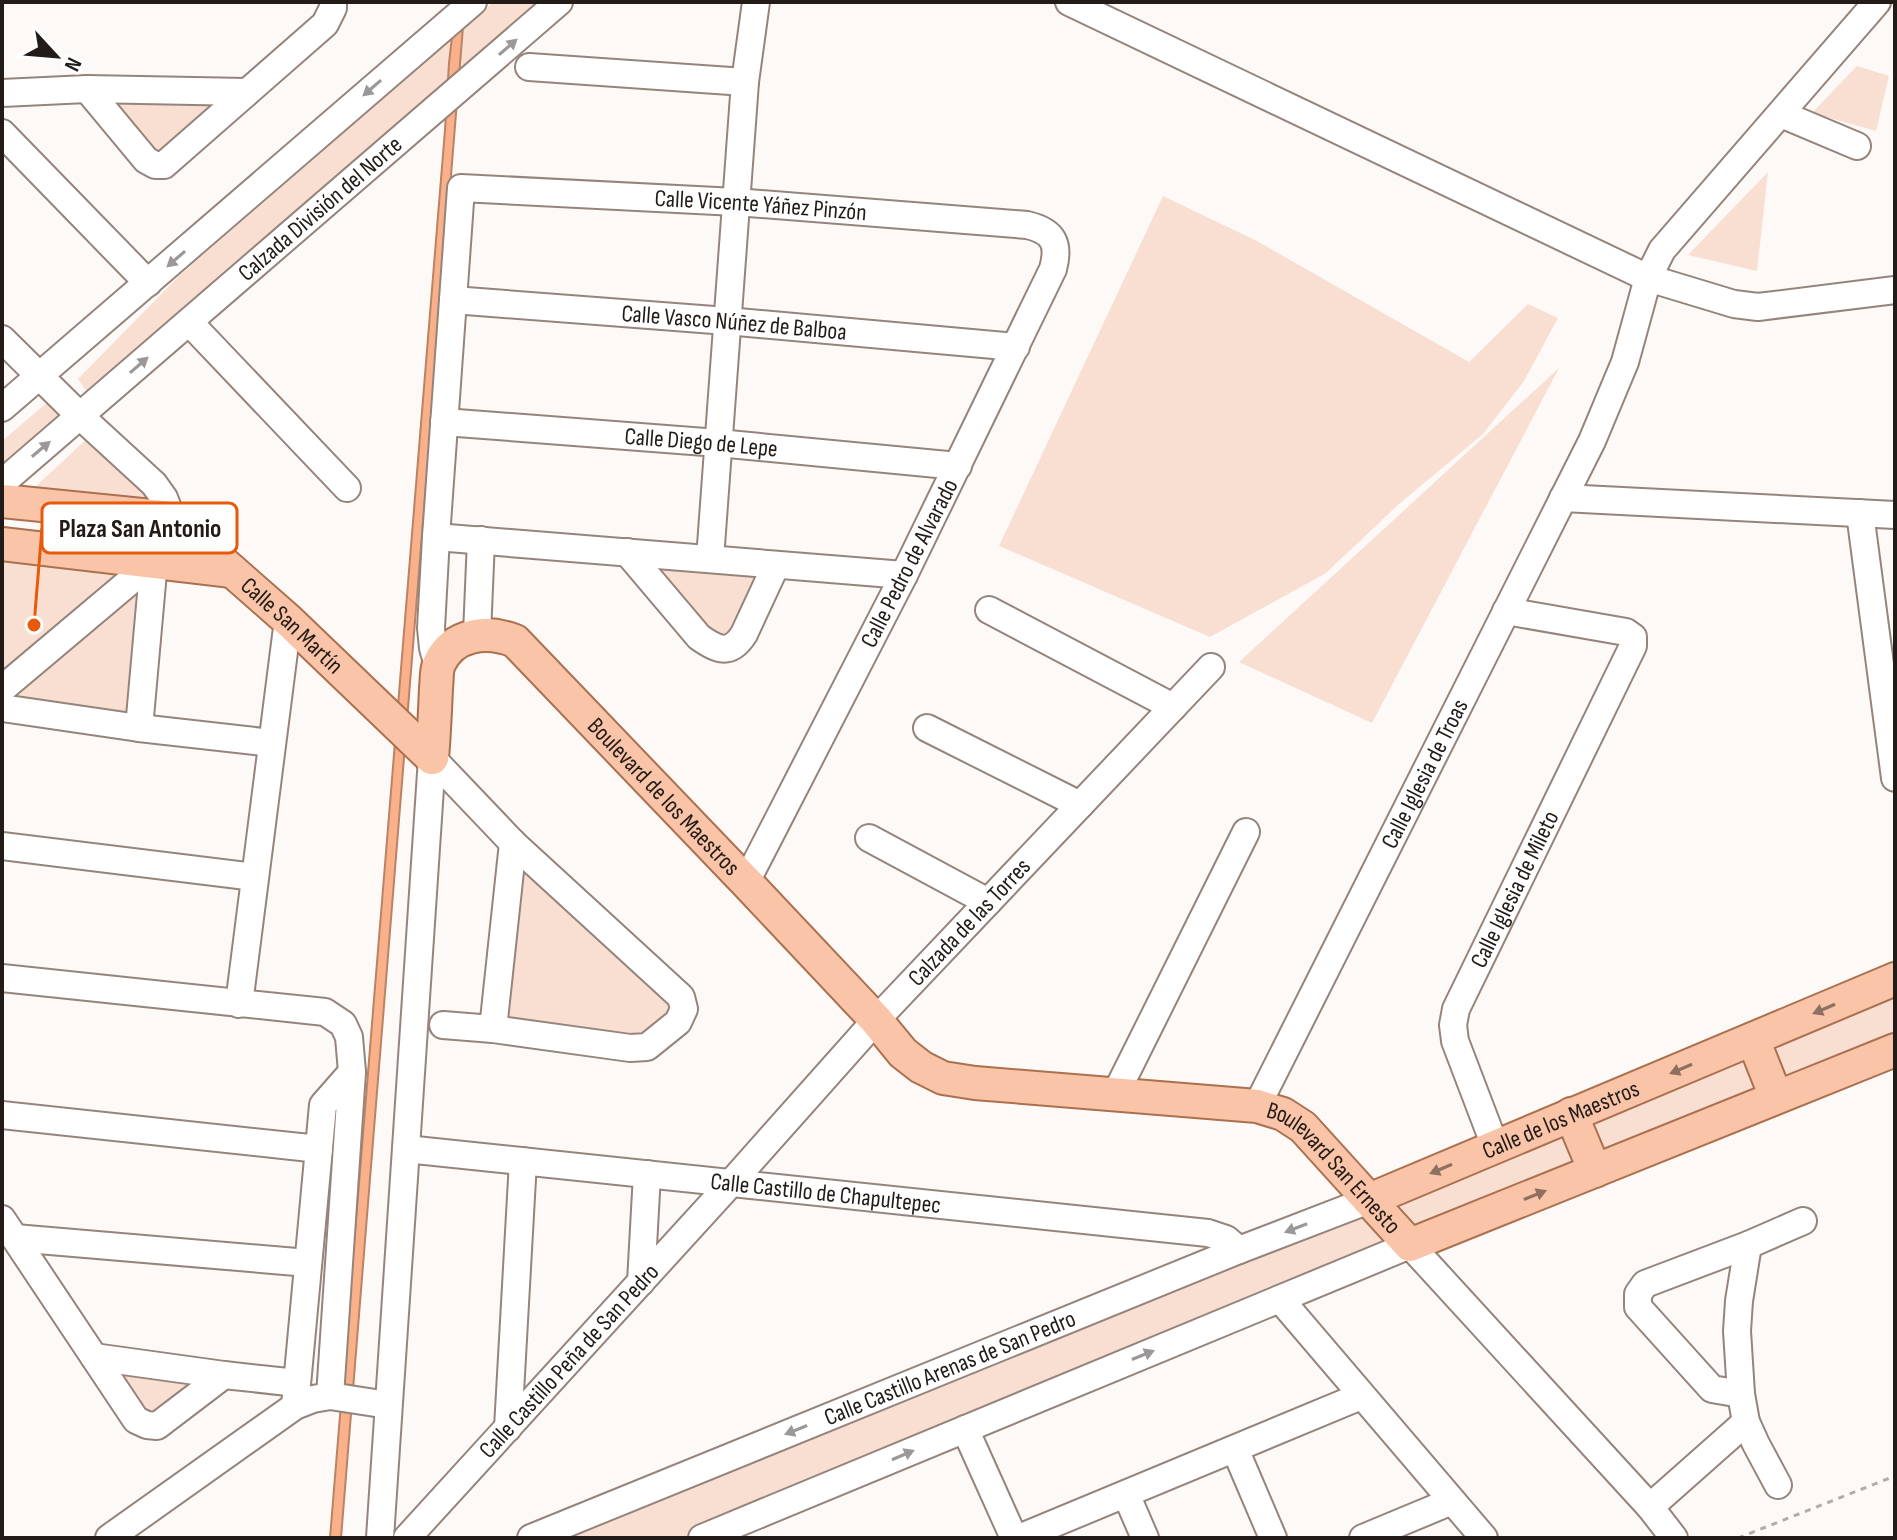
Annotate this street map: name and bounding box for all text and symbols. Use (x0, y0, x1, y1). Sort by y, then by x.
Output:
north arrow (16, 16, 96, 96)
one-way arrow (499, 38, 518, 56)
text: N (58, 53, 87, 75)
one-way arrow (363, 79, 382, 97)
street label: Calzada División del Norte (232, 130, 408, 288)
street label: Calle Vicente Yáñez Pinzón (654, 184, 868, 227)
one-way arrow (166, 250, 186, 267)
street label: Calle Vasco Núñez de Balboa (620, 299, 848, 347)
one-way arrow (129, 357, 149, 374)
street label: Calle Diego de Lepe (624, 422, 779, 464)
one-way arrow (31, 441, 51, 458)
street label: Calle Pedro de Alvarado (854, 474, 964, 652)
callout: Plaza San Antonio (42, 503, 237, 553)
text: Plaza San Antonio (59, 514, 221, 545)
street label: Calle San Martín (235, 571, 349, 680)
street label: Calle Iglesia de Troas (1375, 694, 1475, 854)
street label: Boulevard de los Maestros (581, 712, 746, 882)
street label: Calle Iglesia de Mileto (1464, 806, 1565, 973)
street label: Calzada de las Torres (902, 852, 1037, 992)
one-way arrow (1812, 1003, 1836, 1016)
one-way arrow (1669, 1062, 1692, 1075)
street label: Calle de los Maestros (1478, 1074, 1644, 1166)
street label: Boulevard San Ernesto (1263, 1096, 1407, 1240)
one-way arrow (1429, 1163, 1453, 1176)
street label: Calle Castillo de Chapultepec (709, 1167, 942, 1220)
one-way arrow (1523, 1188, 1547, 1201)
one-way arrow (1284, 1222, 1308, 1235)
street label: Calle Castillo Peña de San Pedro (473, 1258, 665, 1464)
street label: Calle Castillo Arenas de San Pedro (820, 1304, 1080, 1432)
one-way arrow (1131, 1349, 1155, 1362)
one-way arrow (784, 1424, 808, 1437)
one-way arrow (891, 1448, 915, 1461)

